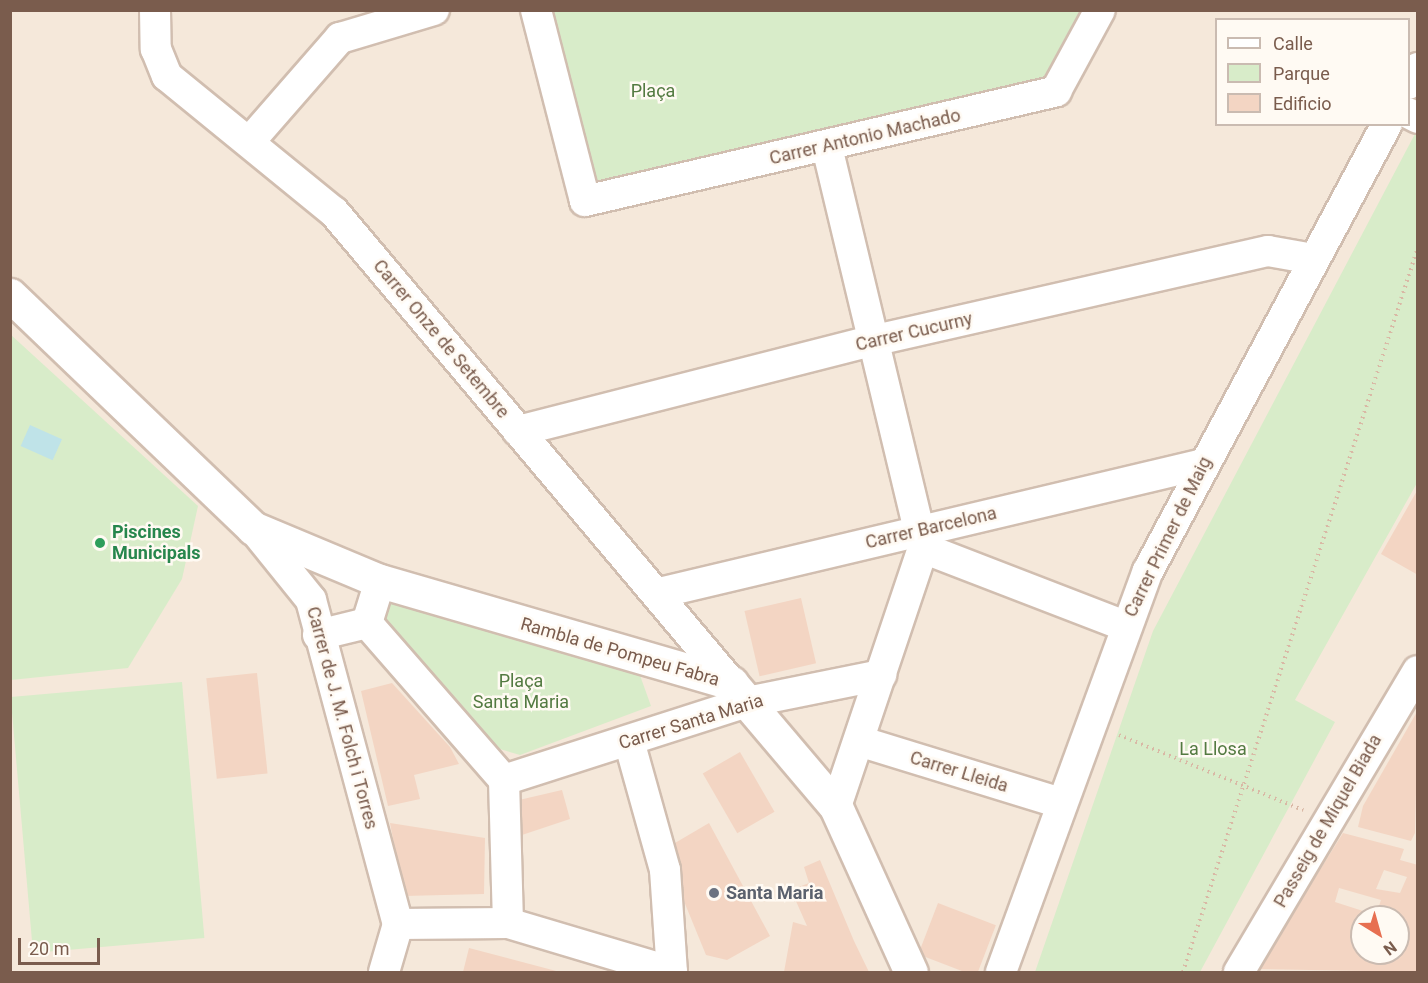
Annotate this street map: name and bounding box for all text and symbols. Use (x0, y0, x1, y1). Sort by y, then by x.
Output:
legend (1215, 18, 1410, 126)
text: Calle (1273, 33, 1313, 54)
text: Parque (1273, 63, 1330, 84)
park label: Plaça (631, 80, 675, 102)
text: Edificio (1273, 93, 1332, 114)
street label: Carrer Antonio Machado (767, 104, 963, 170)
street label: Carrer Onze de Setembre (368, 255, 514, 423)
street label: Carrer Cucurny (854, 308, 974, 356)
street label: Carrer Primer de Maig (1120, 453, 1216, 621)
street label: Carrer Barcelona (863, 502, 999, 554)
place label: Piscines Municipals (112, 522, 201, 564)
marker: Piscines Municipals (93, 536, 107, 550)
street label: Carrer de J. M. Folch i Torres (302, 604, 382, 832)
street label: Rambla de Pompeu Fabra (518, 613, 722, 691)
park label: Plaça Santa Maria (473, 671, 569, 714)
street label: Carrer Santa Maria (616, 690, 766, 754)
street label: Passeig de Miquel Biada (1270, 731, 1386, 911)
park label: La Llosa (1179, 738, 1247, 760)
street label: Carrer Lleida (907, 747, 1011, 797)
place label: Santa Maria (726, 882, 823, 904)
marker: Santa Maria (707, 886, 721, 900)
north arrow (1350, 905, 1410, 965)
scale bar (21, 926, 104, 964)
text: N (1380, 937, 1400, 959)
text: 20 m (29, 938, 69, 959)

